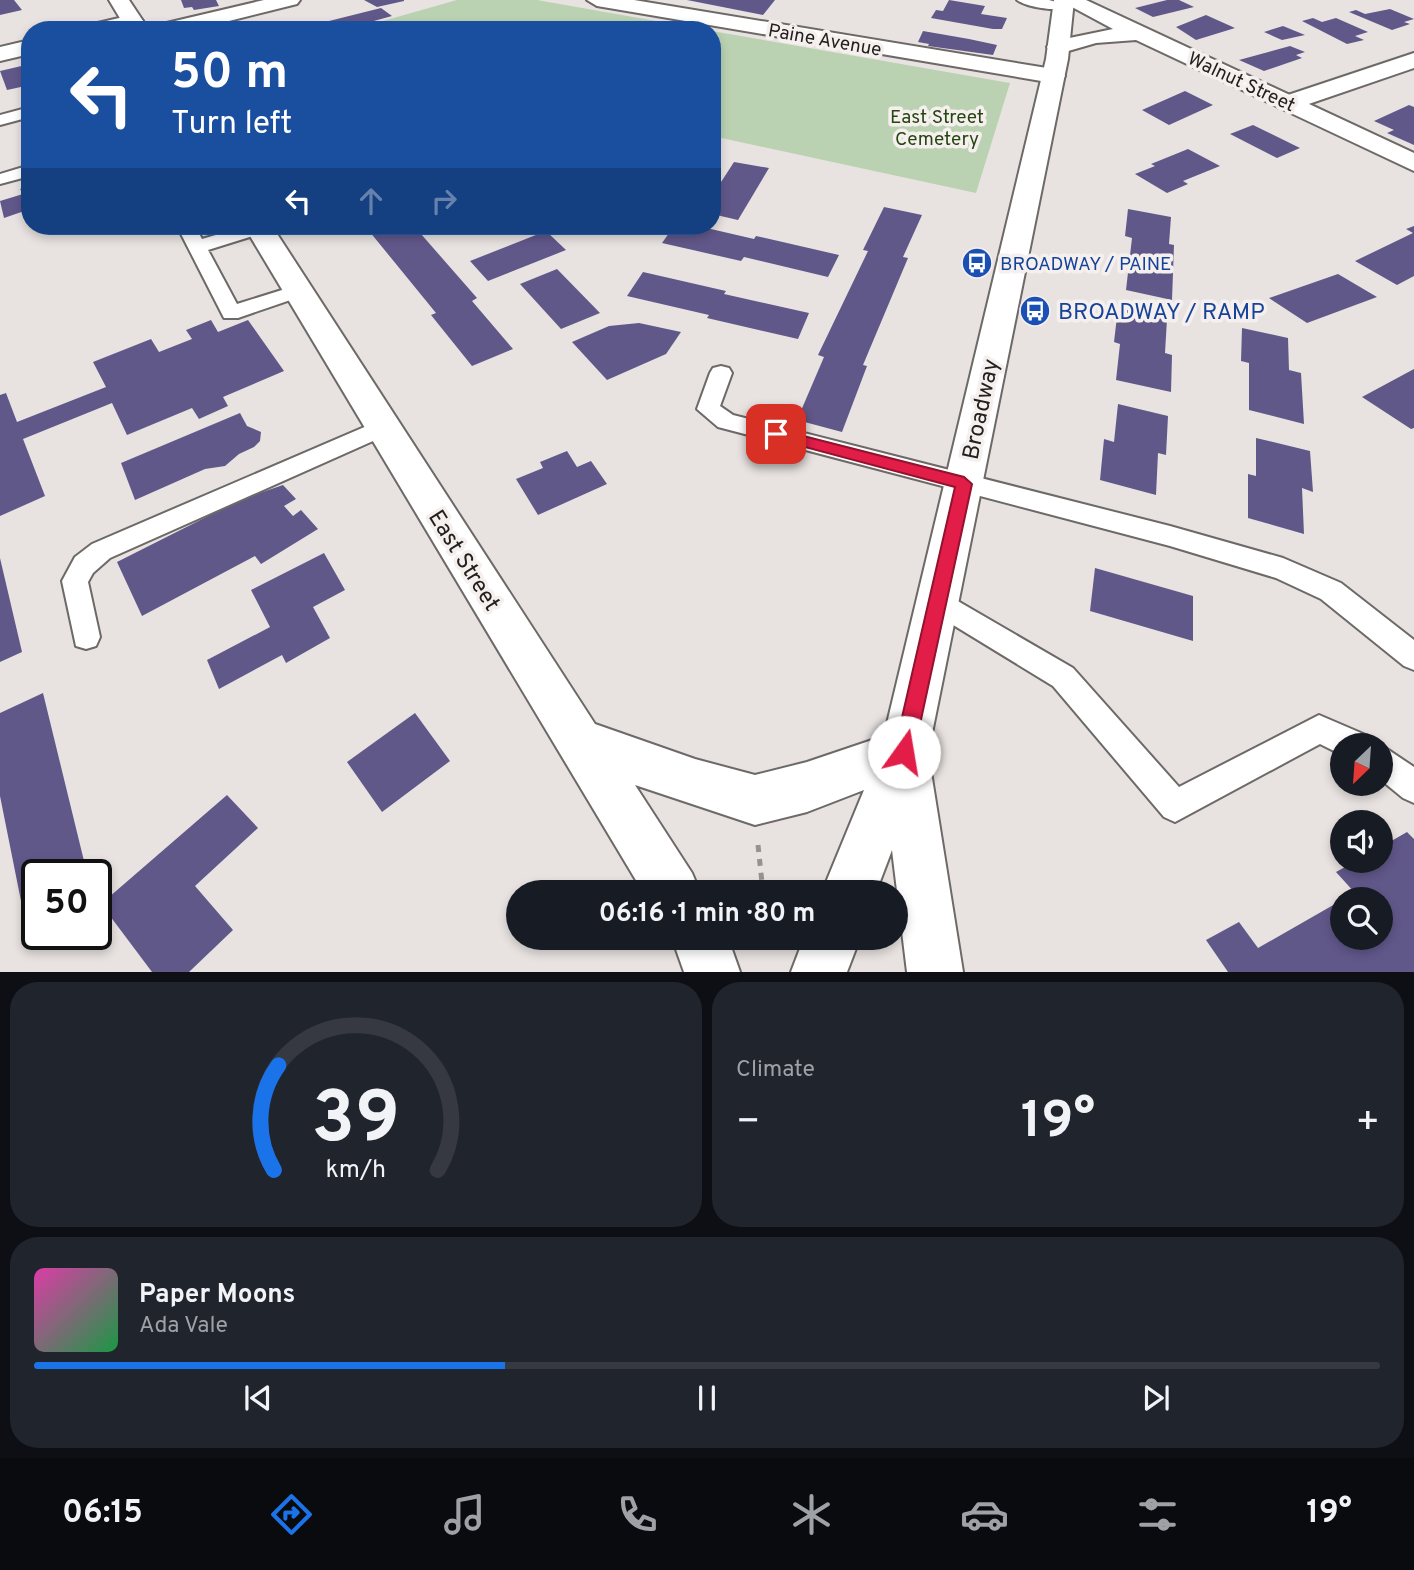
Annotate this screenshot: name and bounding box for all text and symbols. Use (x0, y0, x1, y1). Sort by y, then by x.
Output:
street label: Paine Avenue (766, 19, 883, 63)
text: 50 m (171, 44, 288, 106)
street label: Walnut Street (1184, 47, 1299, 118)
icon: left (56, 49, 147, 140)
text: Turn left (171, 105, 292, 145)
park label: East Street Cemetery (890, 106, 984, 152)
icon: left (279, 182, 317, 220)
icon: ahead (352, 182, 390, 220)
icon: right (425, 182, 463, 220)
bus stop icon: BROADWAY / PAINE (960, 246, 994, 280)
place label: BROADWAY / PAINE (1000, 253, 1172, 277)
bus stop icon: BROADWAY / RAMP (1018, 294, 1052, 328)
place label: BROADWAY / RAMP (1058, 299, 1265, 328)
street label: Broadway (958, 356, 1007, 463)
pin (746, 404, 806, 464)
icon: arrive (757, 415, 795, 453)
street label: East Street (420, 505, 505, 617)
position arrow (867, 715, 941, 789)
north arrow (1330, 733, 1393, 796)
map controls (1330, 733, 1393, 950)
button: sound (1330, 810, 1393, 873)
speed limit sign: 50 (21, 859, 112, 950)
button: search (1330, 887, 1393, 950)
text: 06:16 · 1 min · 80 m (599, 898, 815, 931)
text: Climate (736, 1056, 815, 1085)
text: 39 (312, 1077, 400, 1169)
text: 19° (1021, 1090, 1095, 1156)
text: − (736, 1099, 761, 1148)
text: + (1355, 1099, 1380, 1148)
text: km/h (326, 1155, 386, 1187)
text: Paper Moons (139, 1279, 295, 1312)
text: Ada Vale (139, 1312, 228, 1341)
icon: previous (239, 1379, 277, 1417)
icon: pause (688, 1379, 726, 1417)
icon: next (1137, 1379, 1175, 1417)
icon: directions (267, 1490, 316, 1539)
icon: music (440, 1490, 489, 1539)
icon: phone (613, 1490, 662, 1539)
icon: climate (787, 1490, 836, 1539)
icon: car (960, 1490, 1009, 1539)
icon: filters (1133, 1490, 1182, 1539)
text: 06:15 (62, 1494, 143, 1534)
text: 19° (1306, 1494, 1352, 1534)

